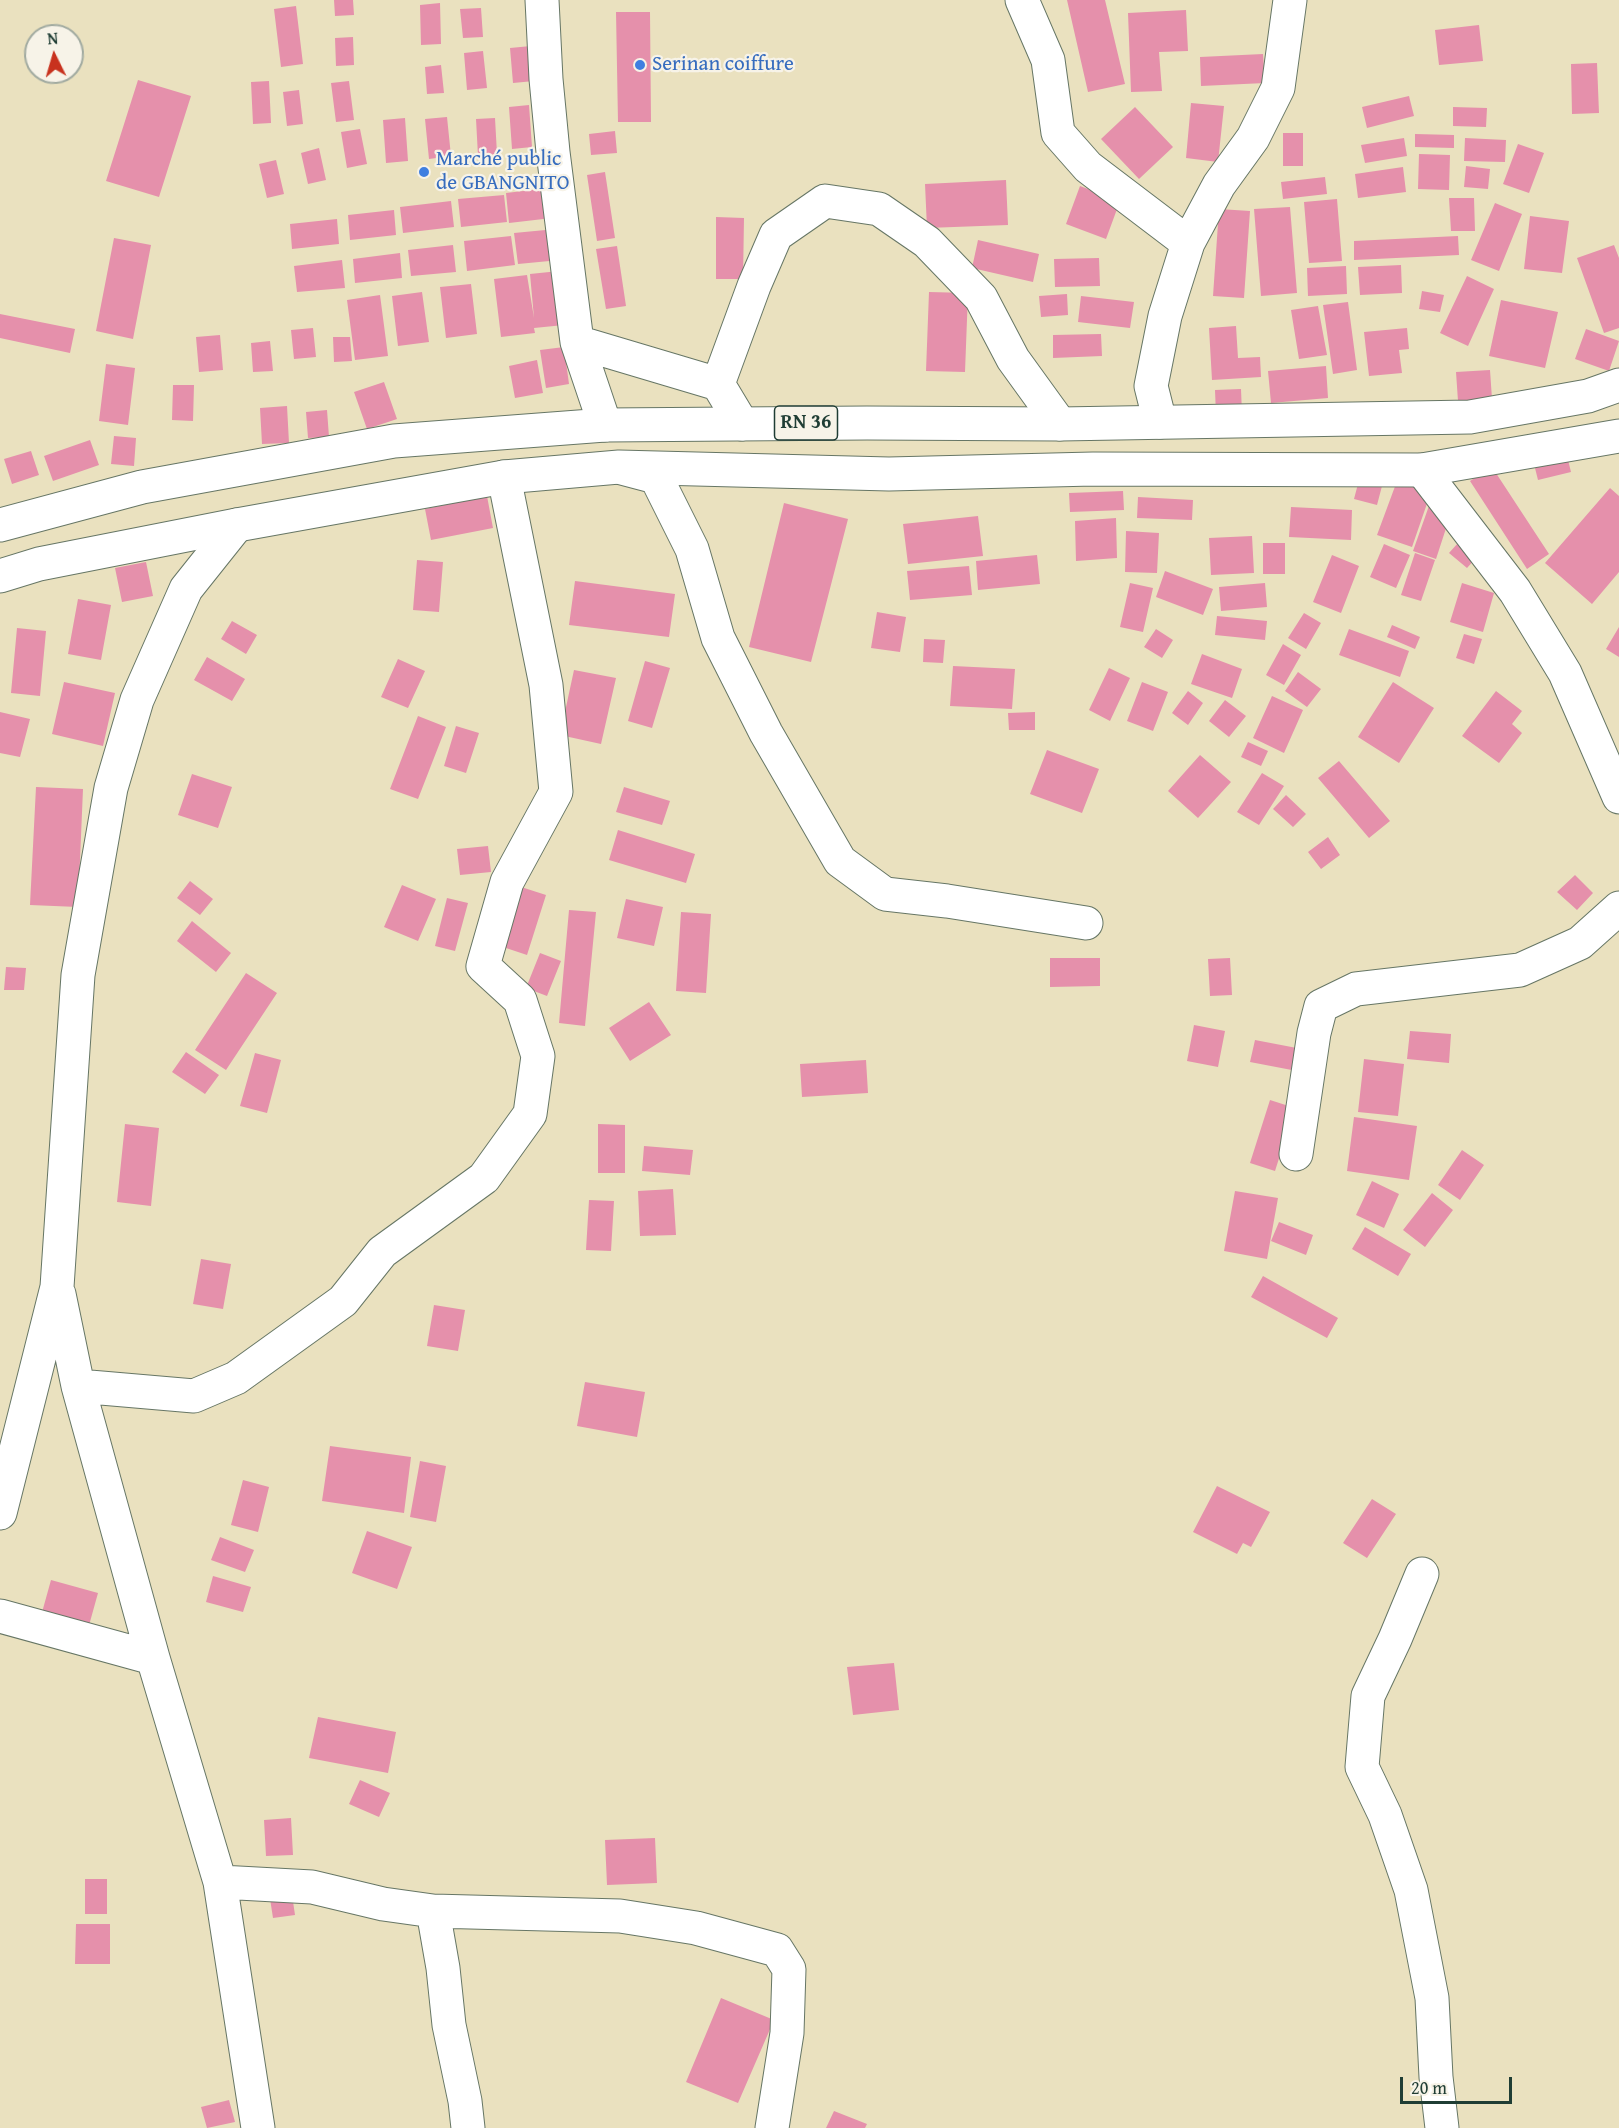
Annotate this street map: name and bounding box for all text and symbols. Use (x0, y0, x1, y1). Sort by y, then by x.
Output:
north arrow (24, 24, 84, 84)
text: N (46, 26, 59, 50)
place label: Serinan coiffure (652, 52, 794, 78)
marker: Serinan coiffure (633, 58, 647, 72)
place label: Marché public de GBANGNITO (436, 147, 570, 197)
marker: Marché public de GBANGNITO (417, 165, 431, 179)
road number: RN 36 (774, 406, 838, 440)
scale bar (1403, 2065, 1516, 2103)
text: 20 m (1411, 2074, 1447, 2101)

